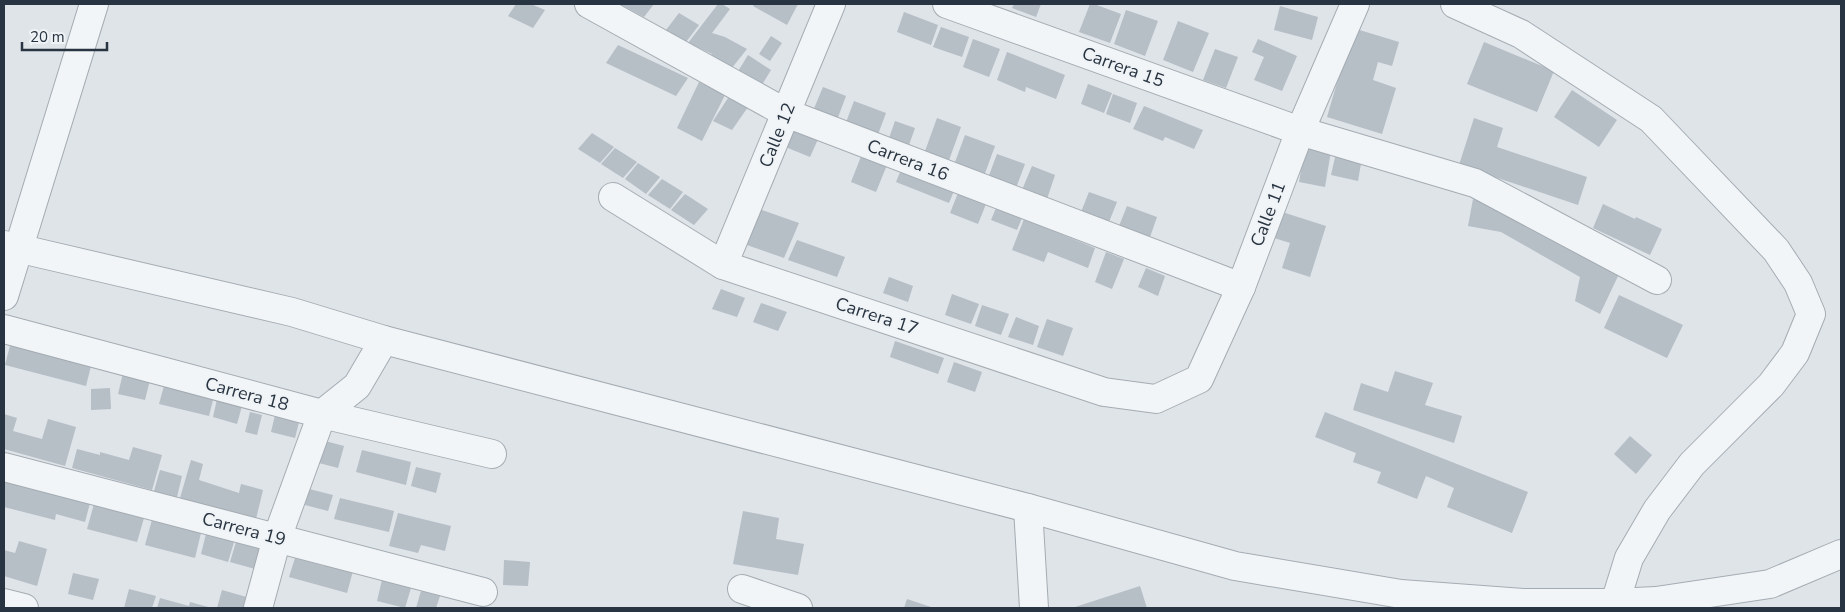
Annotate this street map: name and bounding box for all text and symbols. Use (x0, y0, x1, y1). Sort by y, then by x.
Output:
scale bar (22, 20, 108, 52)
text: 20 m (30, 27, 65, 47)
street label: Carrera 15 (1079, 41, 1167, 93)
street label: Calle 12 (753, 99, 801, 171)
street label: Carrera 16 (864, 133, 952, 187)
street label: Calle 11 (1245, 178, 1291, 250)
street label: Carrera 17 (832, 291, 922, 341)
street label: Carrera 18 (202, 371, 292, 417)
street label: Carrera 19 (199, 506, 289, 552)

